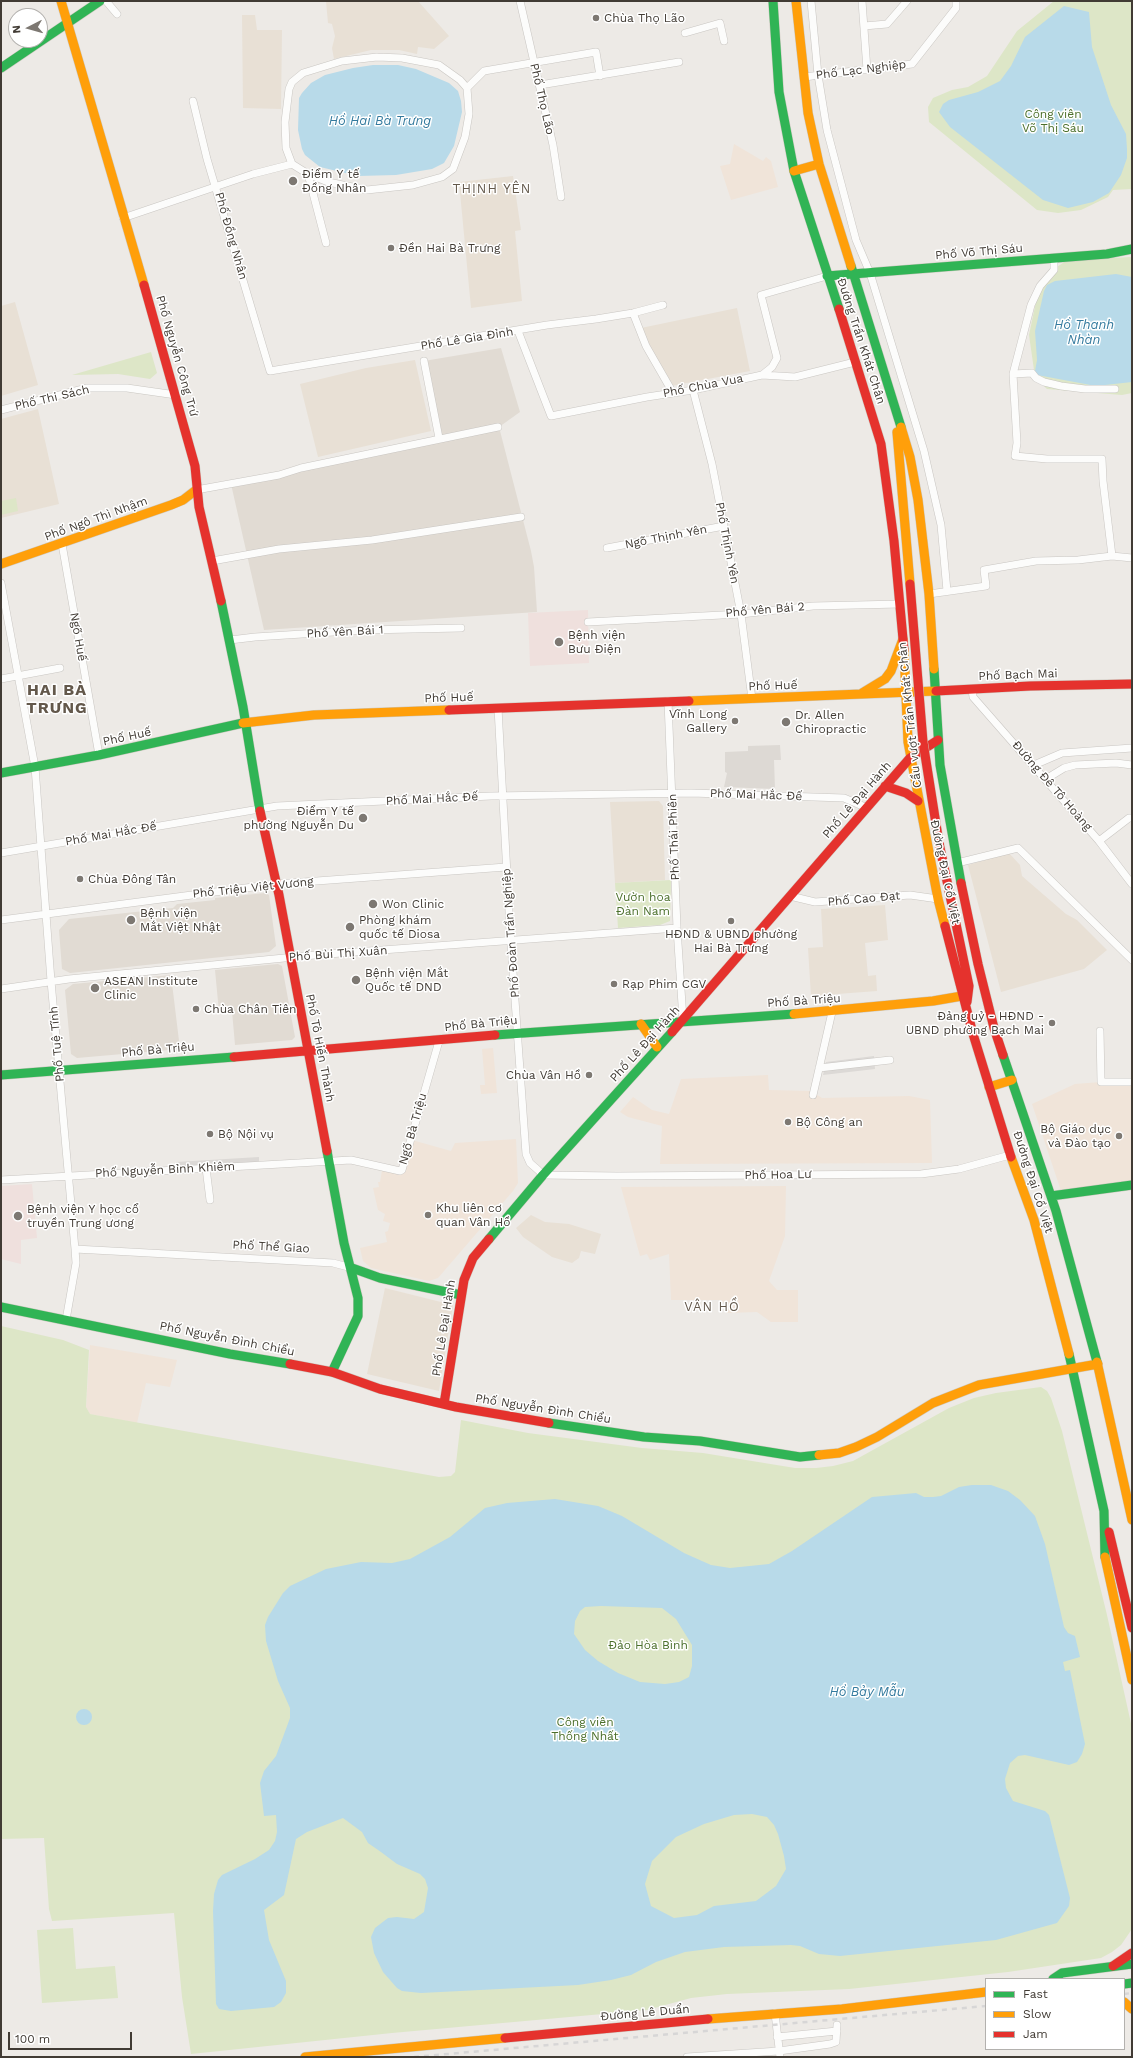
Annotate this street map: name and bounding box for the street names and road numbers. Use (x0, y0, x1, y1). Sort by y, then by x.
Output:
street label: Phố Lạc Nghiệp (815, 57, 907, 83)
street label: Phố Thọ Lão (527, 62, 557, 136)
street label: Phố Đồng Nhân (212, 191, 250, 281)
street label: Phố Võ Thị Sáu (935, 241, 1023, 263)
street label: Đường Trần Khát Chân (834, 276, 888, 406)
street label: Phố Nguyễn Công Trứ (153, 294, 201, 418)
street label: Phố Lê Gia Đỉnh (420, 325, 514, 353)
street label: Phố Chùa Vua (662, 371, 744, 401)
street label: Phố Thi Sách (13, 382, 91, 414)
street label: Phố Ngô Thì Nhậm (43, 494, 149, 544)
street label: Phố Thịnh Yên (712, 501, 742, 585)
street label: Ngõ Thịnh Yên (624, 522, 708, 552)
street label: Phố Yên Bái 2 (725, 599, 805, 621)
street label: Ngõ Huế (67, 611, 89, 663)
street label: Phố Yên Bái 1 (306, 623, 384, 641)
street label: Cầu vượt Trần Khát Chân (895, 641, 925, 789)
street label: Phố Bạch Mai (978, 666, 1058, 684)
street label: Phố Huế (748, 678, 798, 694)
street label: Phố Huế (424, 690, 474, 706)
street label: Phố Huế (101, 725, 153, 749)
street label: Đường Đê Tô Hoàng (1009, 738, 1095, 834)
street label: Phố Lê Đại Hành (820, 759, 894, 841)
street label: Phố Mai Hắc Đế (710, 786, 802, 804)
street label: Phố Mai Hắc Đế (385, 789, 479, 809)
street label: Phố Thái Phiên (665, 793, 683, 881)
street label: Đường Đại Cồ Việt (927, 818, 963, 926)
street label: Phố Mai Hắc Đế (64, 819, 158, 849)
street label: Phố Đoàn Trần Nghiệp (499, 868, 523, 998)
street label: Phố Triệu Việt Vương (192, 874, 314, 902)
street label: Phố Cao Đạt (827, 889, 901, 909)
street label: Phố Bùi Thị Xuân (288, 943, 388, 965)
street label: Phố Bà Triệu (767, 991, 841, 1011)
street label: Phố Tô Hiến Thành (302, 993, 338, 1103)
street label: Phố Lê Đại Hành (607, 1003, 683, 1085)
street label: Phố Tuệ Tĩnh (47, 1006, 67, 1082)
street label: Phố Bà Triệu (444, 1013, 518, 1035)
street label: Phố Bà Triệu (121, 1040, 195, 1060)
street label: Ngõ Bà Triệu (396, 1091, 430, 1167)
street label: Đường Đại Cồ Việt (1010, 1129, 1056, 1235)
street label: Phố Nguyễn Bỉnh Khiêm (95, 1159, 235, 1181)
street label: Phố Hoa Lư (744, 1167, 812, 1183)
street label: Phố Thể Giao (232, 1238, 310, 1256)
street label: Phố Lê Đại Hành (429, 1279, 459, 1377)
street label: Phố Nguyễn Đình Chiểu (158, 1319, 296, 1359)
street label: Phố Nguyễn Đình Chiểu (474, 1391, 612, 1427)
street label: Đường Lê Duẩn (600, 2002, 690, 2024)

